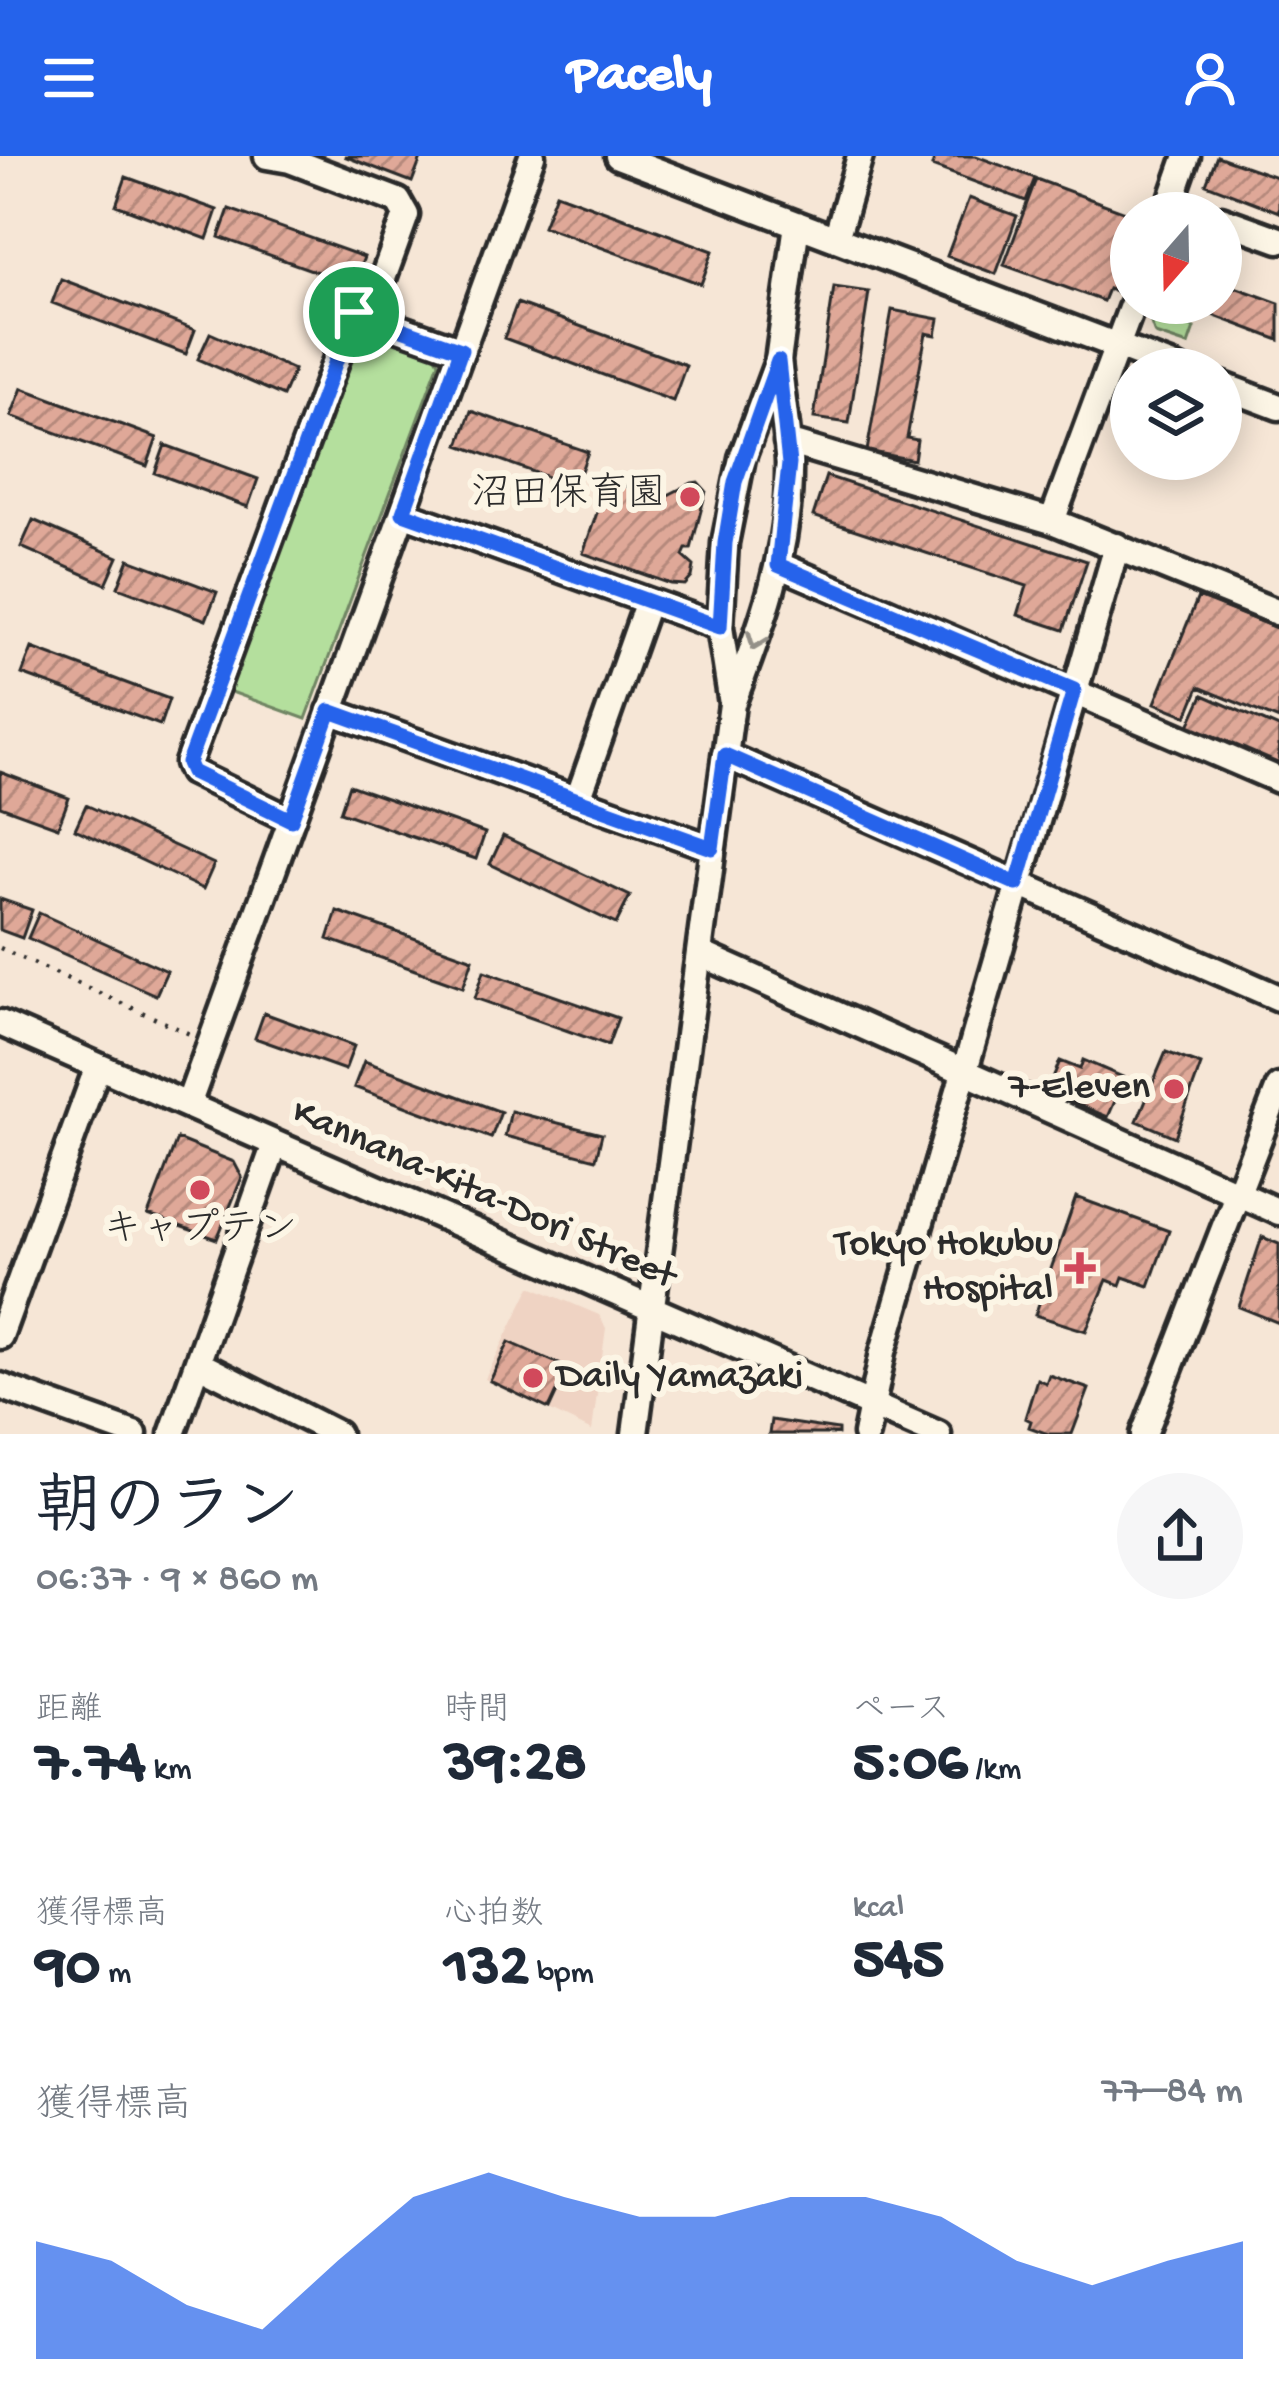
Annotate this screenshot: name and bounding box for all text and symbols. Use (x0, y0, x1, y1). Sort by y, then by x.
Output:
icon: menu (36, 45, 102, 111)
icon: person (1177, 45, 1243, 111)
text: Pacely (567, 46, 712, 110)
north arrow (1110, 192, 1242, 324)
map controls (1110, 192, 1242, 480)
pin (303, 261, 405, 363)
icon: arrive (321, 279, 387, 345)
button: layers (1110, 348, 1242, 480)
place label: 沼田保育園 (471, 472, 666, 520)
marker: 沼田保育園 (677, 484, 703, 510)
one-way arrow (745, 629, 770, 650)
place label: 7-Eleven (1008, 1066, 1150, 1112)
marker: 7-Eleven (1161, 1076, 1187, 1102)
street label: Kannana-Kita-Dori Street (284, 1091, 685, 1303)
marker: キャプテン (187, 1177, 213, 1203)
place label: キャプテン (102, 1207, 298, 1255)
place label: Tokyo Hokubu Hospital (833, 1223, 1053, 1314)
marker: Tokyo Hokubu Hospital (1064, 1252, 1096, 1284)
place label: Daily Yamazaki (554, 1355, 803, 1401)
marker: Daily Yamazaki (520, 1365, 546, 1391)
button: share (1117, 1473, 1243, 1599)
text: 朝のラン (36, 1474, 300, 1552)
text: 06:37 · 9 × 860 m (36, 1558, 318, 1604)
text: 距離 (36, 1693, 102, 1731)
text: 時間 (444, 1693, 510, 1731)
text: ペース (853, 1693, 950, 1731)
text: 7.74 (36, 1731, 146, 1801)
text: 39:28 (444, 1731, 587, 1801)
text: 5:06 (853, 1731, 968, 1801)
text: km (146, 1752, 192, 1790)
text: /km (968, 1752, 1021, 1790)
text: kcal (853, 1890, 904, 1928)
text: 獲得標高 (36, 1897, 168, 1935)
text: 心拍数 (444, 1897, 543, 1935)
text: 545 (853, 1928, 944, 1998)
text: 90 (36, 1935, 100, 2005)
text: 132 (444, 1935, 529, 2005)
text: m (100, 1956, 131, 1994)
text: bpm (529, 1956, 594, 1994)
text: 77–84 m (1102, 2070, 1243, 2116)
text: 獲得標高 (36, 2085, 192, 2131)

